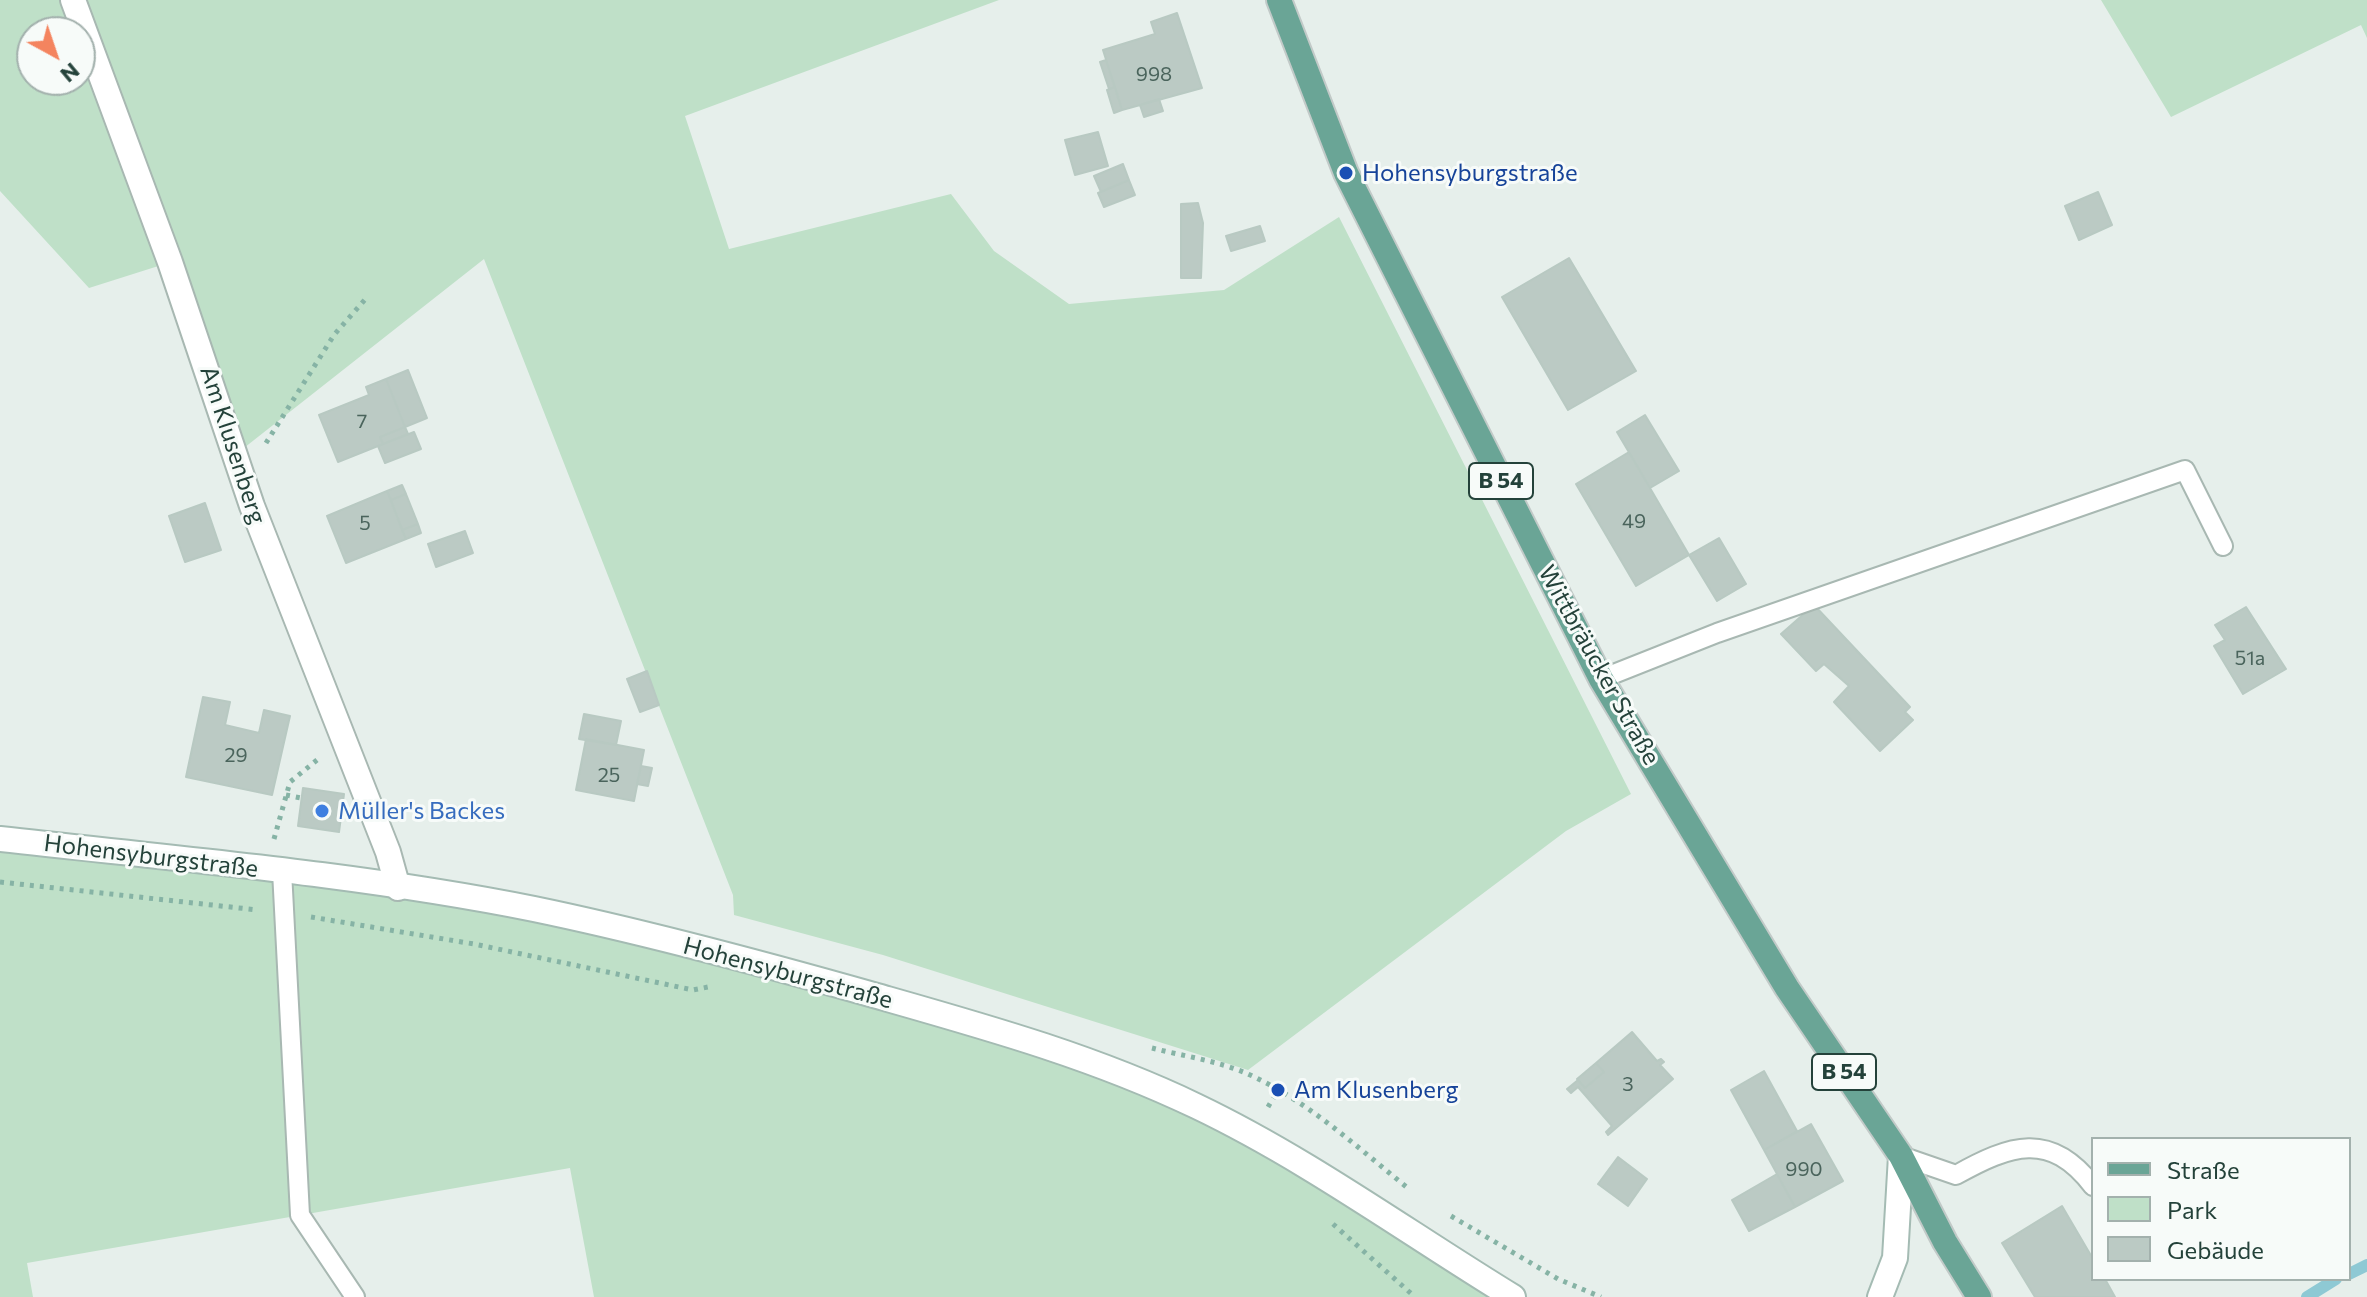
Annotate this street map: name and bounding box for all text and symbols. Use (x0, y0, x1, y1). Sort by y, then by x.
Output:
north arrow (16, 16, 96, 96)
text: N (55, 58, 85, 89)
house number: 998 (1136, 62, 1172, 86)
place label: Hohensyburgstraße (1362, 159, 1578, 187)
marker: Hohensyburgstraße (1337, 164, 1355, 182)
street label: Am Klusenberg (194, 362, 272, 528)
house number: 7 (357, 409, 367, 433)
road number: B 54 (1469, 463, 1533, 499)
house number: 49 (1622, 509, 1646, 533)
house number: 5 (359, 511, 371, 535)
street label: Wittbräucker Straße (1532, 560, 1666, 770)
house number: 51a (2235, 646, 2265, 670)
house number: 29 (224, 743, 248, 767)
house number: 25 (598, 763, 620, 787)
place label: Müller's Backes (338, 797, 505, 825)
marker: Müller's Backes (313, 802, 331, 820)
street label: Hohensyburgstraße (42, 829, 260, 883)
street label: Hohensyburgstraße (680, 931, 896, 1015)
road number: B 54 (1812, 1054, 1876, 1090)
house number: 3 (1622, 1072, 1634, 1096)
place label: Am Klusenberg (1294, 1076, 1458, 1104)
marker: Am Klusenberg (1269, 1081, 1287, 1099)
legend (2091, 1137, 2351, 1281)
text: Straße (2167, 1155, 2240, 1184)
house number: 990 (1785, 1157, 1823, 1181)
text: Park (2167, 1195, 2217, 1224)
text: Gebäude (2167, 1235, 2264, 1264)

